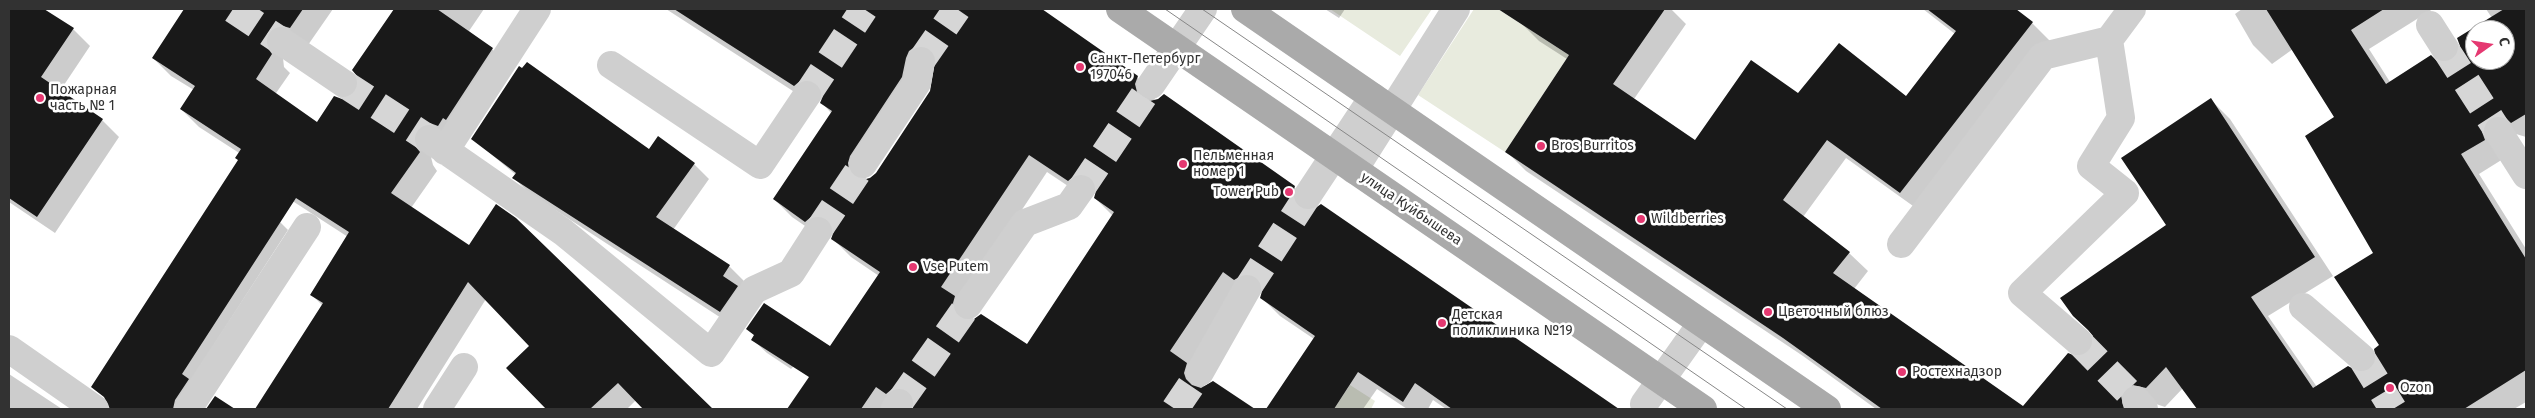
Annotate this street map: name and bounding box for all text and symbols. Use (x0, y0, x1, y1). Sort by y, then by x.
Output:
north arrow (2465, 20, 2515, 70)
text: С (2495, 36, 2513, 48)
place label: Санкт-Петербург 197046 (1090, 51, 1200, 84)
marker: Санкт-Петербург 197046 (1074, 61, 1086, 73)
place label: Пожарная часть № 1 (50, 82, 117, 114)
marker: Пожарная часть № 1 (34, 92, 46, 104)
place label: Bros Burritos (1551, 138, 1634, 154)
marker: Bros Burritos (1535, 140, 1547, 152)
place label: Пельменная номер 1 (1193, 148, 1274, 180)
marker: Пельменная номер 1 (1177, 158, 1189, 170)
street label: улица Куйбышева (1357, 169, 1465, 249)
place label: Tower Pub (1213, 184, 1279, 200)
marker: Tower Pub (1283, 186, 1295, 198)
place label: Wildberries (1651, 211, 1724, 227)
marker: Wildberries (1635, 213, 1647, 225)
place label: Vse Putem (923, 259, 989, 275)
marker: Vse Putem (907, 261, 919, 273)
place label: Цветочный блюз (1778, 304, 1889, 320)
marker: Цветочный блюз (1762, 306, 1774, 318)
place label: Детская поликлиника №19 (1452, 307, 1573, 340)
marker: Детская поликлиника №19 (1436, 317, 1448, 329)
place label: Ростехнадзор (1912, 364, 2002, 380)
marker: Ростехнадзор (1896, 366, 1908, 378)
place label: Ozon (2400, 380, 2432, 396)
marker: Ozon (2384, 382, 2396, 394)

